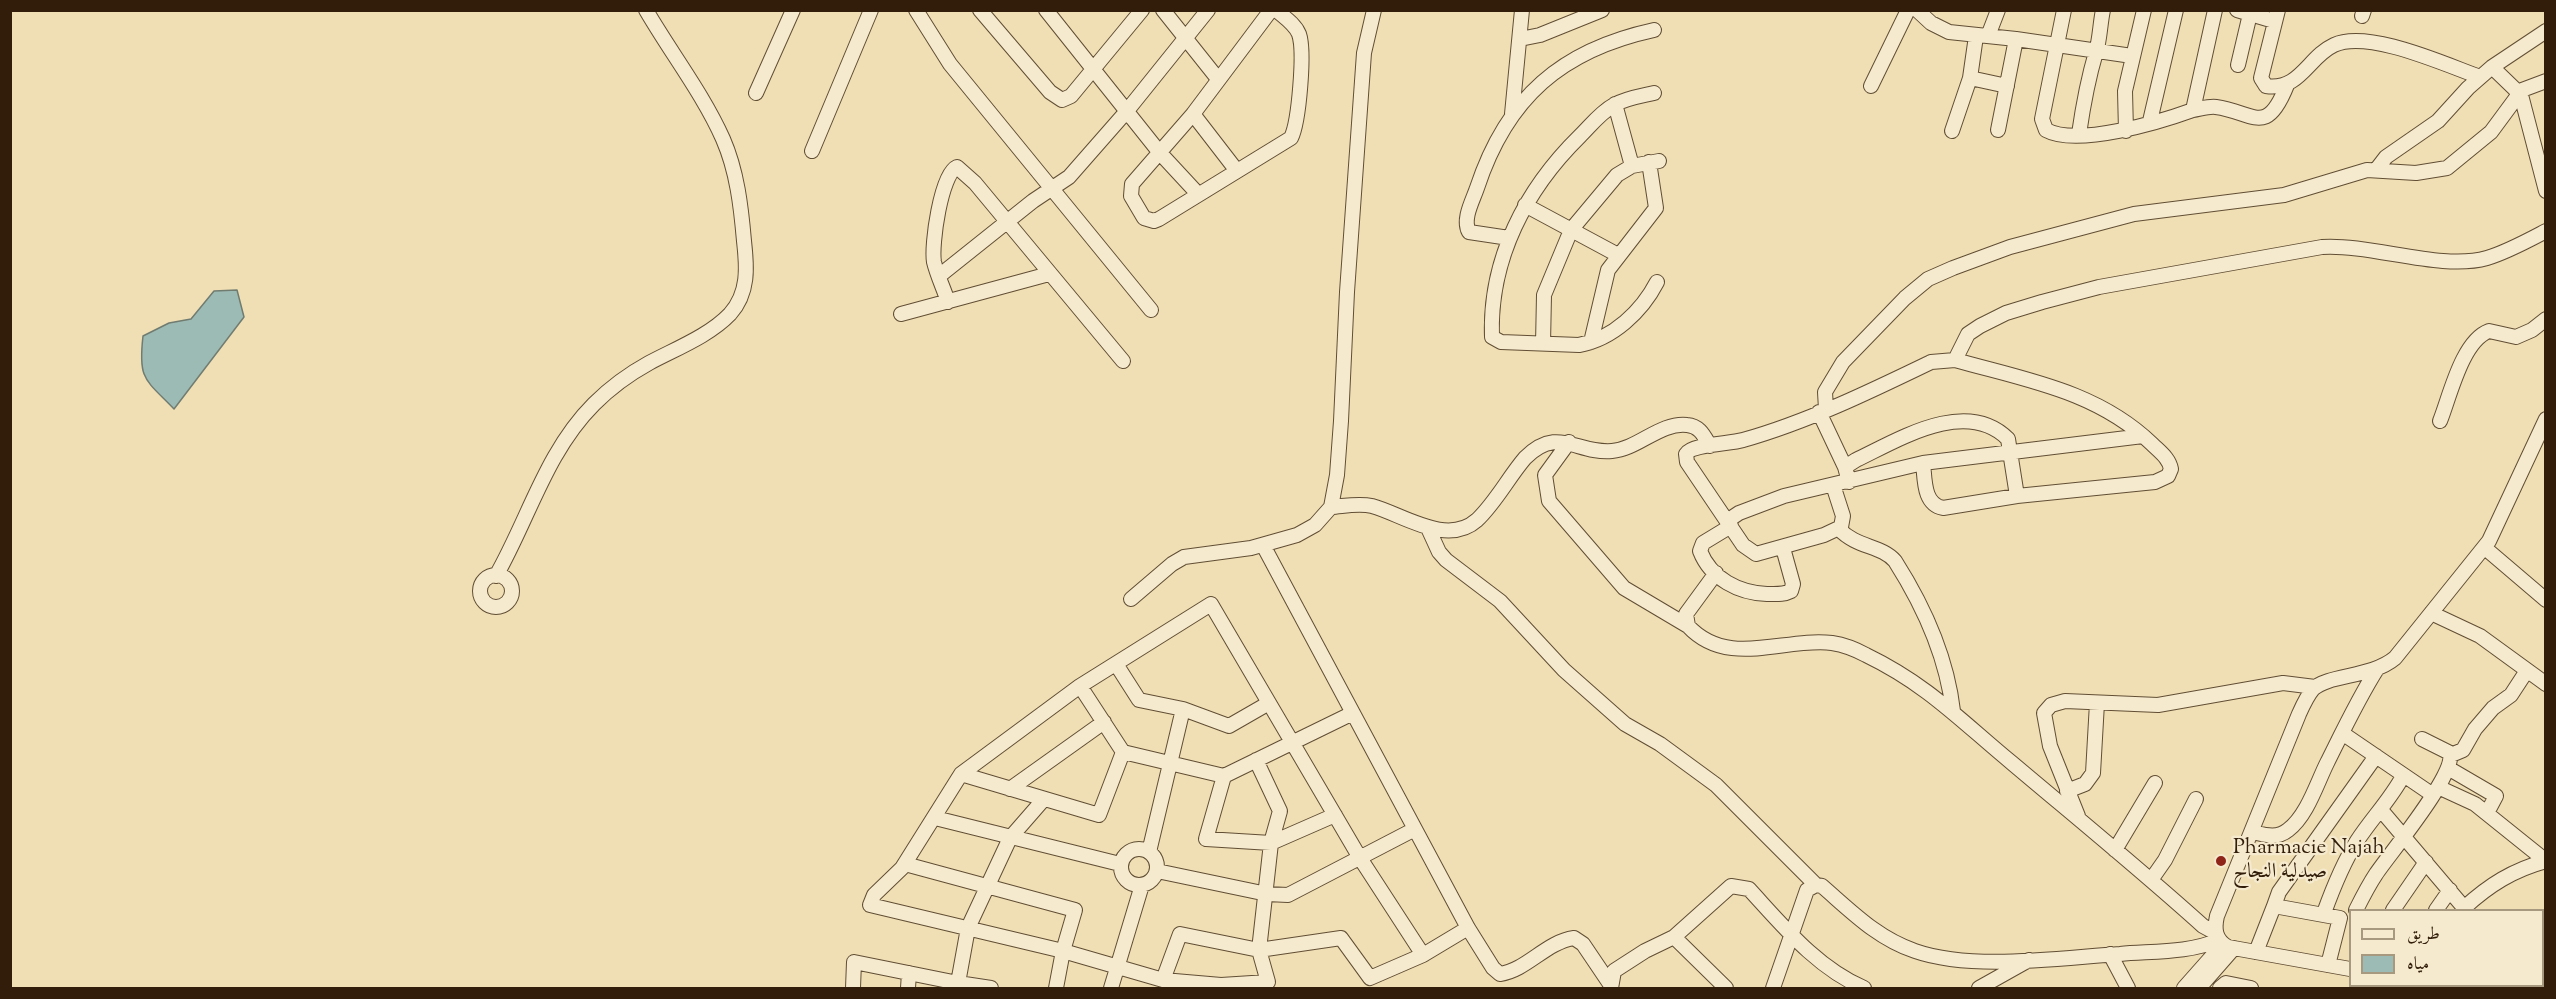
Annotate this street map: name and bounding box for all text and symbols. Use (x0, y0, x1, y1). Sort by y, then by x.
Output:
place label: Pharmacie Najah صيدلية النجاح (2233, 836, 2385, 886)
marker: Pharmacie Najah صيدلية النجاح (2214, 854, 2228, 868)
legend (2349, 909, 2544, 987)
text: طريق (2407, 922, 2440, 948)
text: مياه (2407, 952, 2429, 978)

